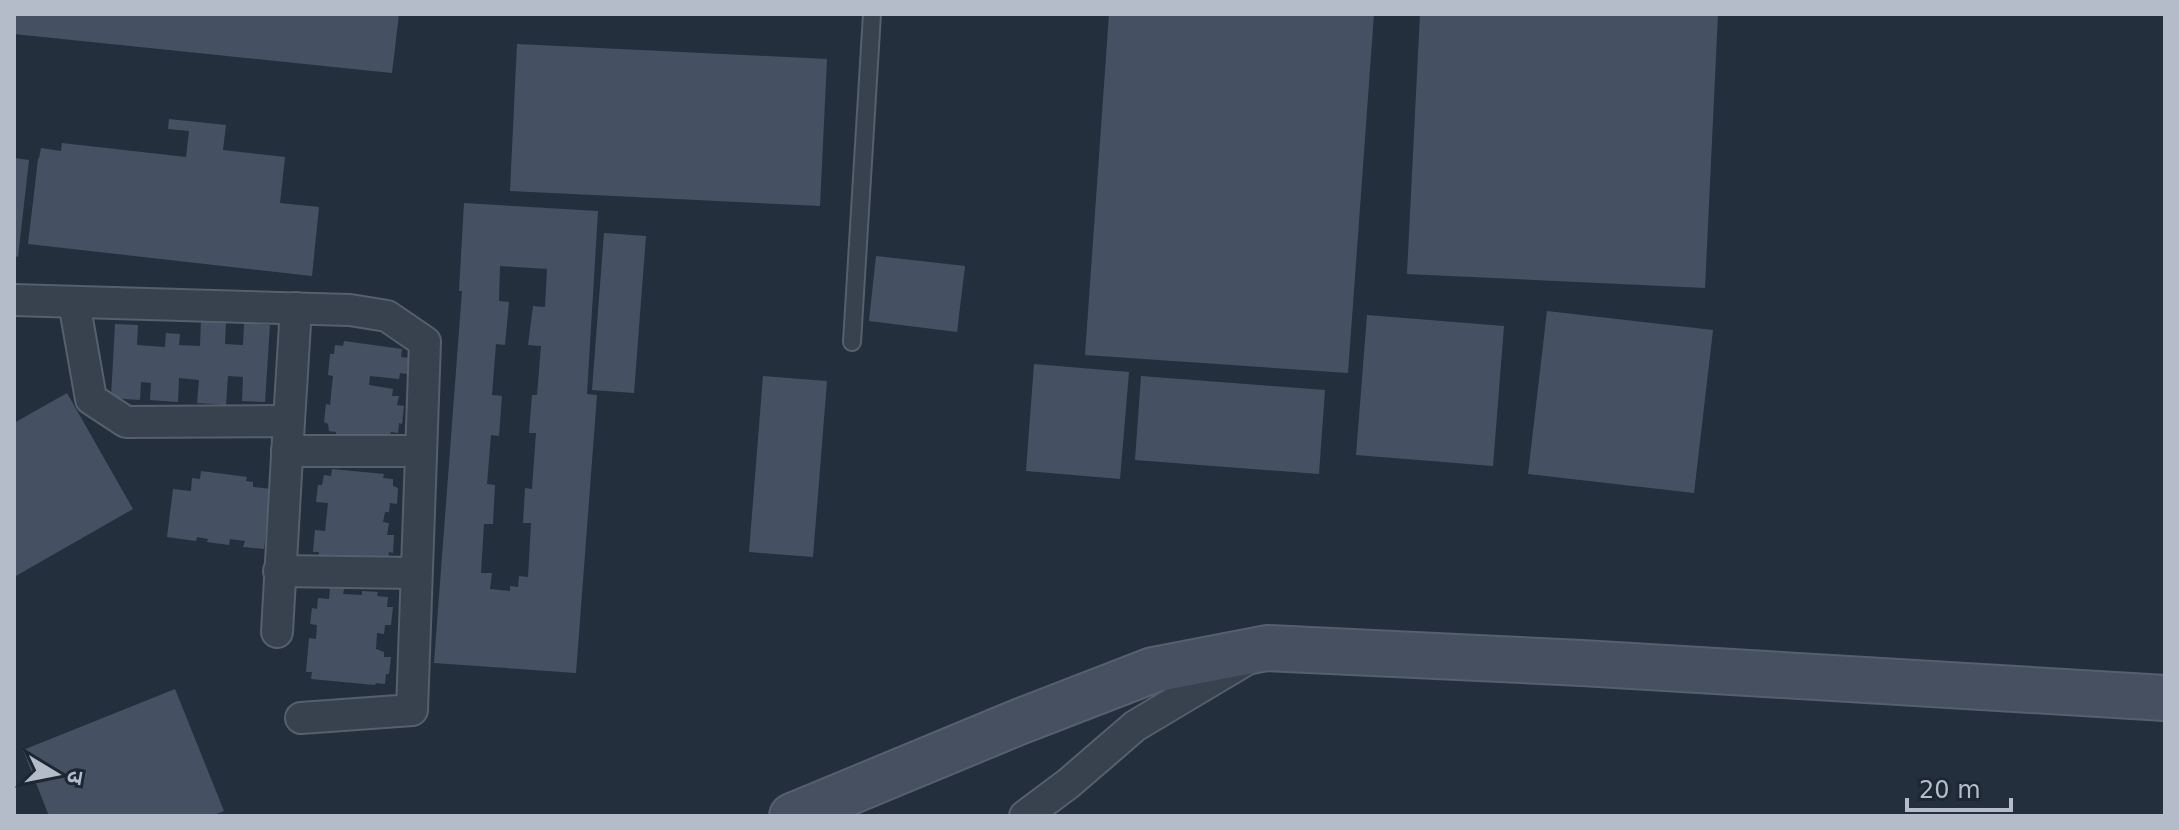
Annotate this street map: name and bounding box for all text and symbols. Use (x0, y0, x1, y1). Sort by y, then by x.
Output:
north arrow (16, 734, 96, 814)
scale bar (1907, 762, 2011, 812)
text: उ (62, 769, 89, 787)
text: 20 m (1919, 776, 1981, 804)

